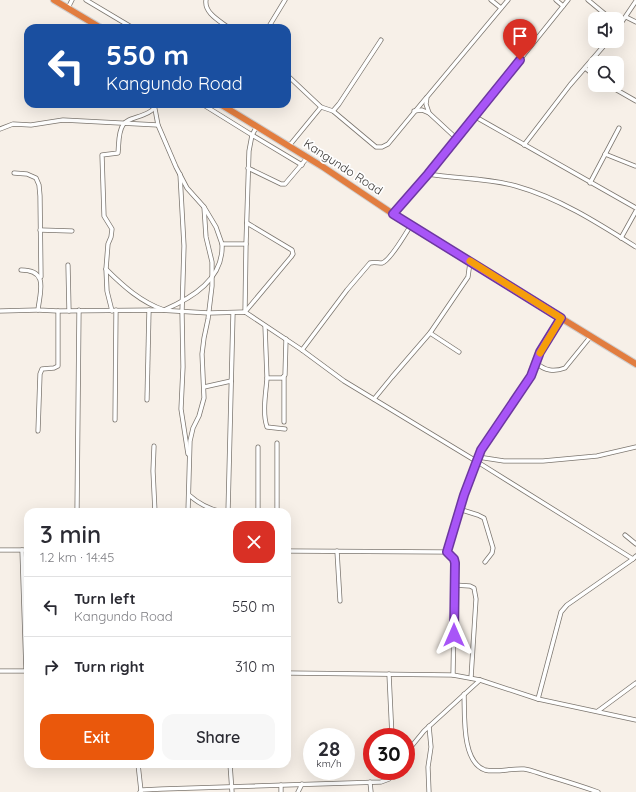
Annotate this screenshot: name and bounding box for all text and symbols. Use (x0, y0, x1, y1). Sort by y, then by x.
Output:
map controls (588, 12, 624, 92)
button: sound (588, 12, 624, 48)
pin (503, 19, 537, 60)
icon: arrive (509, 25, 531, 47)
text: 550 m (106, 37, 189, 72)
icon: left (40, 40, 92, 92)
button: search (588, 56, 624, 92)
text: Kangundo Road (106, 72, 243, 95)
street label: Kangundo Road (301, 135, 386, 198)
text: 3 min (40, 519, 101, 549)
button: close (233, 521, 275, 563)
text: 1.2 km · 14:45 (40, 549, 114, 565)
text: Turn left (74, 589, 136, 608)
icon: left (40, 596, 62, 618)
text: 550 m (232, 597, 275, 616)
text: Kangundo Road (74, 608, 173, 624)
position arrow (433, 614, 475, 656)
icon: right (40, 656, 62, 678)
text: Turn right (74, 657, 145, 676)
text: 310 m (235, 657, 275, 676)
button: Exit (40, 714, 154, 760)
button: Share (162, 714, 275, 760)
speed limit sign: 30 (363, 728, 415, 780)
text: 28 (318, 736, 340, 761)
text: km/h (316, 757, 342, 770)

